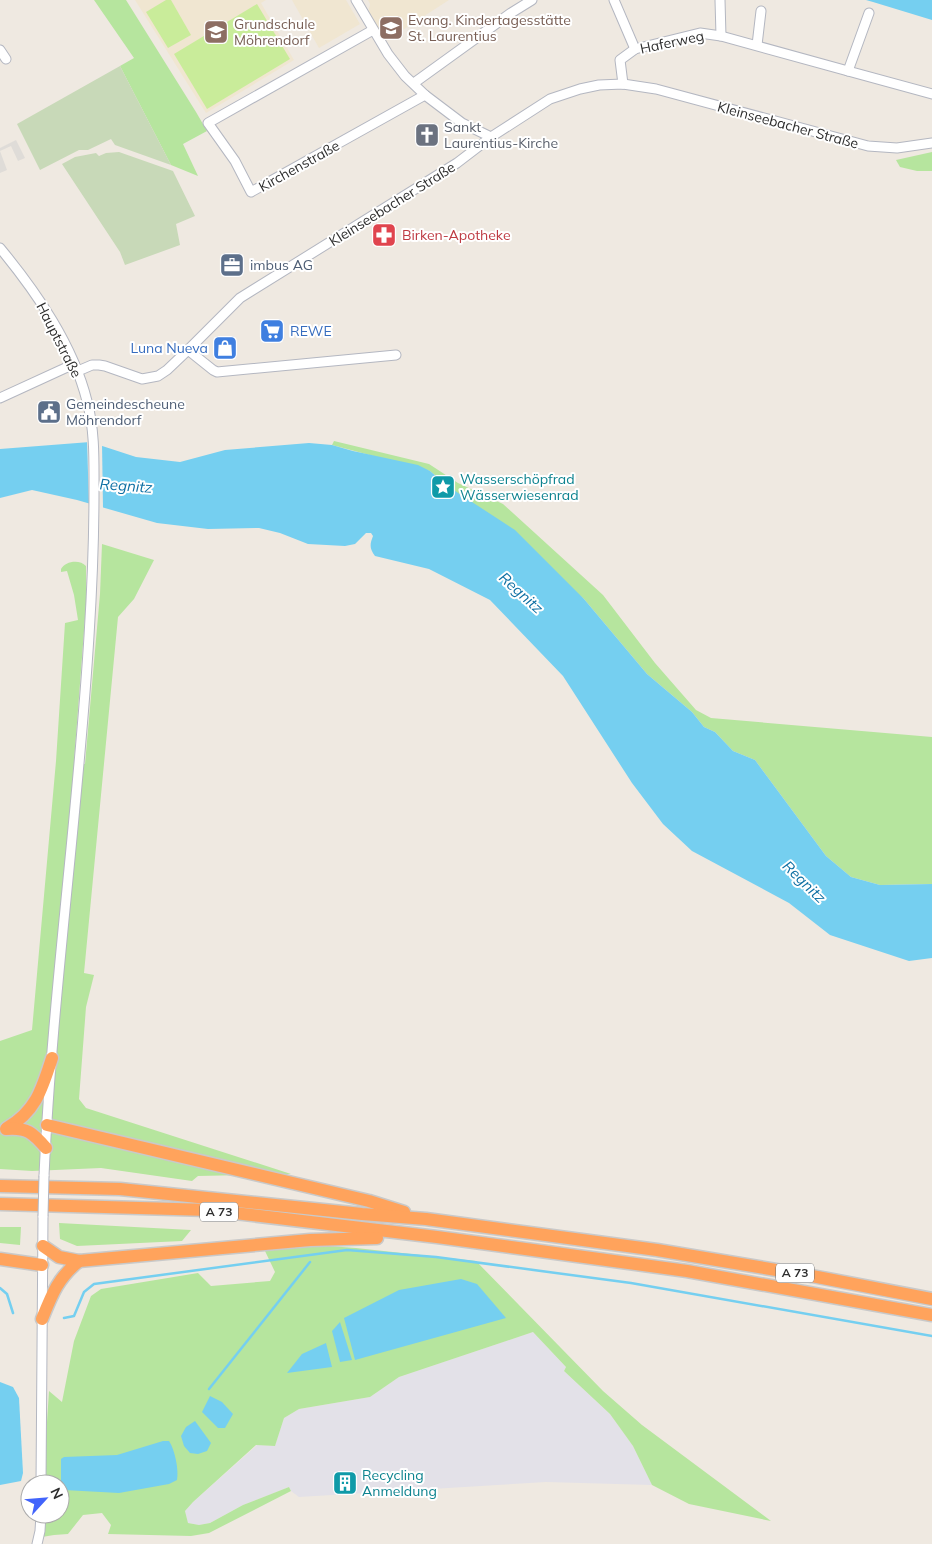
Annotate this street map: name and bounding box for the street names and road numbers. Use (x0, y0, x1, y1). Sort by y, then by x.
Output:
street label: Haferweg (638, 26, 706, 58)
street label: Kleinseebacher Straße (715, 97, 861, 153)
street label: Kirchenstraße (255, 136, 343, 196)
street label: Kleinseebacher Straße (326, 158, 458, 250)
street label: Hauptstraße (32, 299, 86, 381)
road number: A 73 (200, 1202, 238, 1222)
road number: A 73 (776, 1264, 814, 1282)

